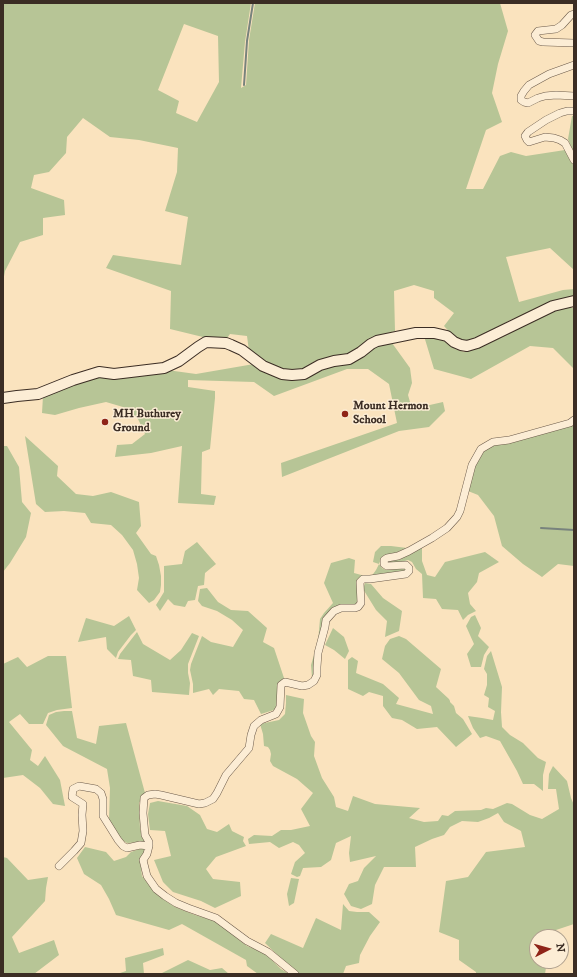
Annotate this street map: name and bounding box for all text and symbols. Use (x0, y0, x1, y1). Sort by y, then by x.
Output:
place label: Mount Hermon School (353, 400, 428, 428)
place label: MH Buthurey Ground (113, 408, 181, 436)
marker: Mount Hermon School (340, 409, 350, 419)
marker: MH Buthurey Ground (100, 417, 110, 427)
north arrow (529, 929, 569, 969)
text: N (553, 943, 567, 953)

